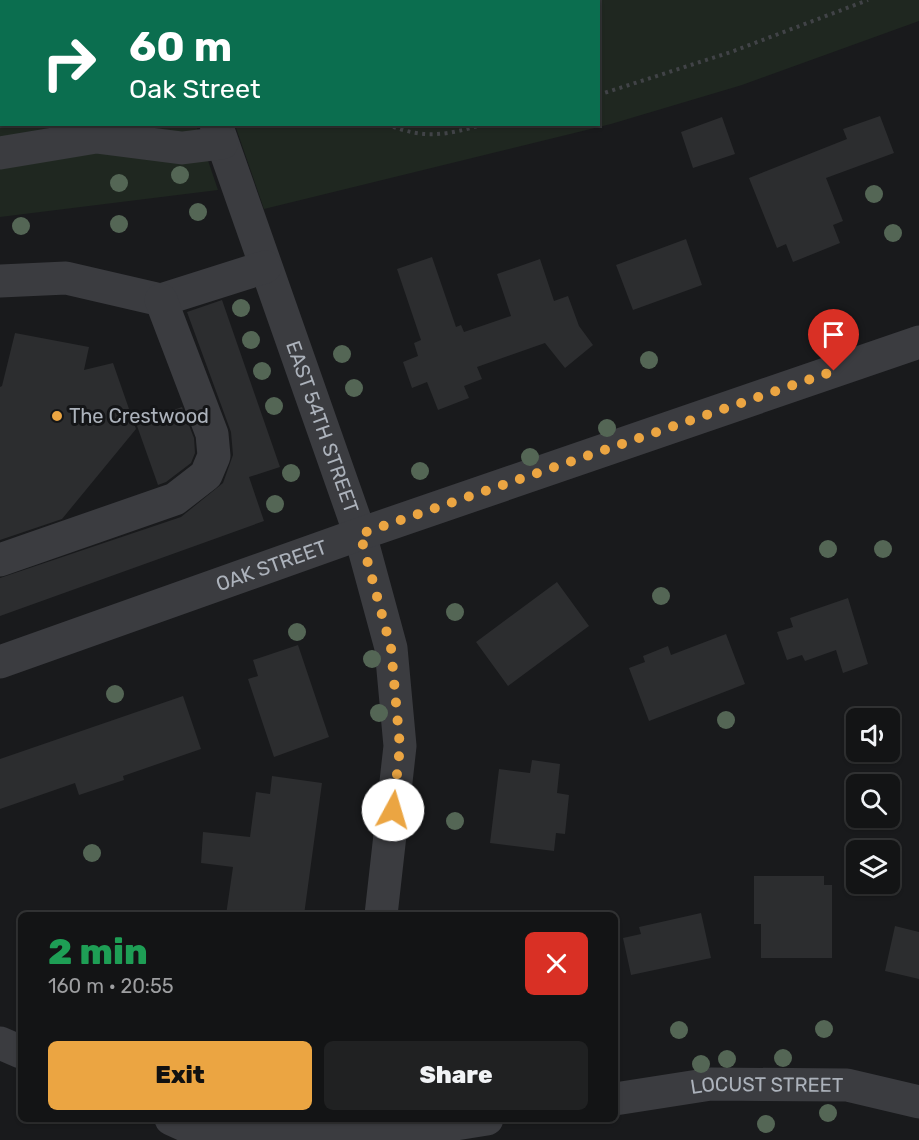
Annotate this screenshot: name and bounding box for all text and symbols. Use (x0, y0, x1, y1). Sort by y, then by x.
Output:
text: 60 m (129, 22, 232, 72)
icon: right (30, 24, 108, 102)
text: Oak Street (129, 73, 261, 105)
pin (808, 309, 859, 371)
icon: arrive (817, 318, 850, 351)
street label: EAST 54TH STREET (281, 337, 364, 517)
place label: The Crestwood (69, 404, 209, 428)
marker: The Crestwood (50, 409, 64, 423)
street label: OAK STREET (213, 535, 331, 596)
map controls (846, 708, 900, 894)
button: sound (846, 708, 900, 762)
button: search (846, 774, 900, 828)
position arrow (361, 778, 425, 842)
button: layers (846, 840, 900, 894)
text: 2 min (48, 930, 148, 973)
button: close (525, 932, 588, 995)
text: 160 m · 20:55 (48, 974, 174, 998)
button: Exit (48, 1041, 312, 1110)
button: Share (324, 1041, 588, 1110)
street label: LOCUST STREET (689, 1072, 844, 1099)

